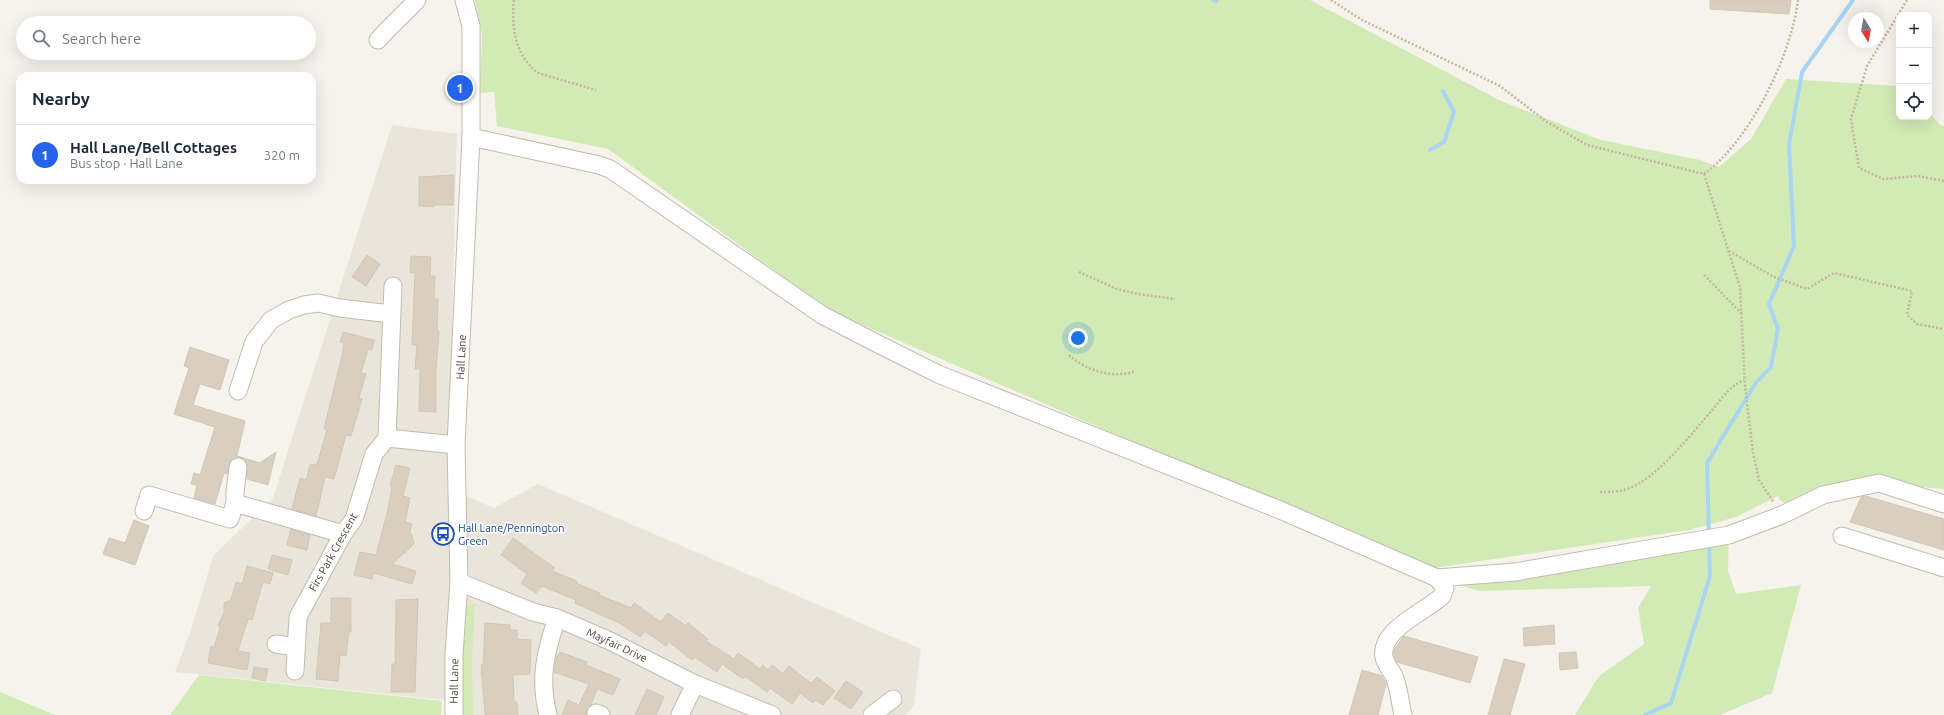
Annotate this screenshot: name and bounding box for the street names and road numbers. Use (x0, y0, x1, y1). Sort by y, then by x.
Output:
street label: Hall Lane (454, 334, 468, 380)
street label: Firs Park Crescent (306, 510, 360, 593)
street label: Mayfair Drive (585, 626, 649, 664)
street label: Hall Lane (448, 658, 460, 704)

